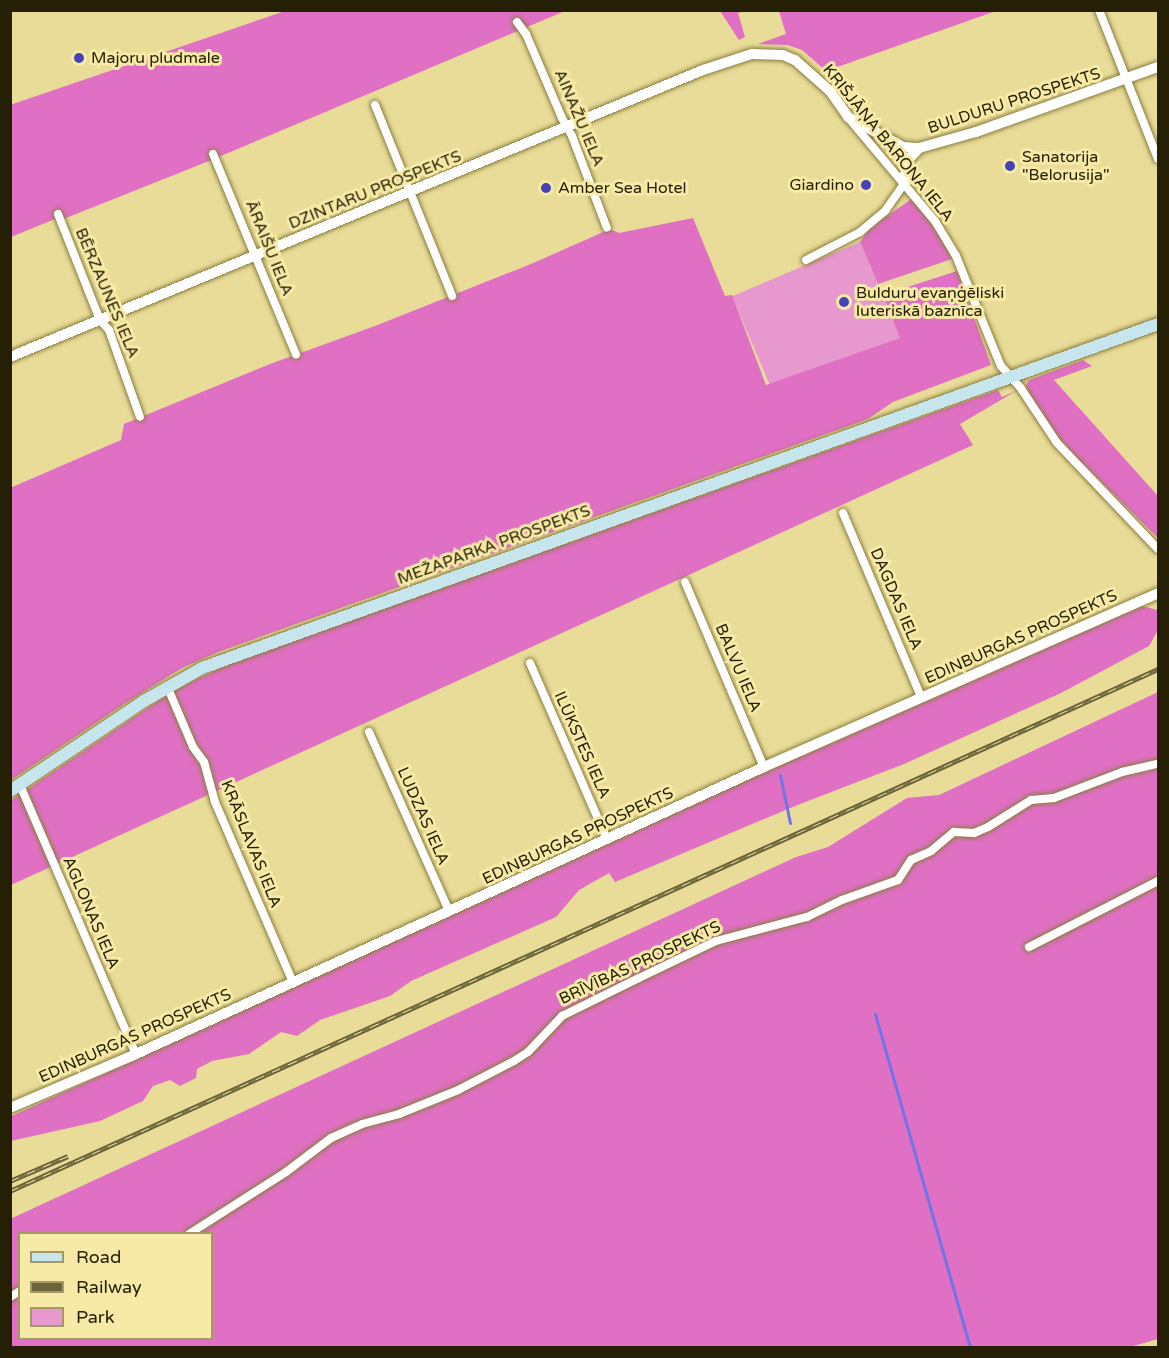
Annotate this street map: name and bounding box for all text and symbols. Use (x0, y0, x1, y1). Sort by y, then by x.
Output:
place label: Majoru pludmale (91, 48, 220, 68)
marker: Majoru pludmale (72, 51, 86, 65)
street label: KRIŠJĀŅA BARONA IELA (819, 60, 957, 226)
street label: BULDURU PROSPEKTS (925, 64, 1103, 138)
street label: AINAŽU IELA (550, 67, 608, 169)
street label: DZINTARU PROSPEKTS (286, 147, 464, 233)
place label: Sanatorija "Belorusija" (1022, 147, 1110, 185)
marker: Sanatorija "Belorusija" (1003, 159, 1017, 173)
place label: Giardino (789, 175, 854, 195)
place label: Amber Sea Hotel (558, 178, 687, 198)
marker: Giardino (859, 178, 873, 192)
marker: Amber Sea Hotel (539, 181, 553, 195)
street label: ĀRAIŠU IELA (241, 197, 297, 299)
street label: BĒRZAUNES IELA (71, 225, 143, 361)
place label: Bulduru evaņģēliski luteriskā baznīca (856, 283, 1004, 321)
marker: Bulduru evaņģēliski luteriskā baznīca (837, 295, 851, 309)
street label: MEŽAPARKA PROSPEKTS (395, 501, 593, 589)
street label: DAGDAS IELA (866, 545, 926, 653)
street label: EDINBURGAS PROSPEKTS (922, 586, 1120, 688)
street label: BALVU IELA (711, 621, 765, 715)
street label: ILŪKSTES IELA (550, 689, 614, 801)
street label: LUDZAS IELA (393, 764, 453, 868)
street label: KRĀSLAVAS IELA (217, 777, 285, 911)
street label: EDINBURGAS PROSPEKTS (479, 783, 677, 889)
street label: AGLONAS IELA (59, 854, 123, 972)
street label: BRĪVĪBAS PROSPEKTS (556, 917, 724, 1009)
street label: EDINBURGAS PROSPEKTS (36, 985, 234, 1087)
legend (18, 1232, 213, 1340)
text: Road (76, 1246, 121, 1268)
text: Railway (76, 1276, 142, 1298)
text: Park (76, 1306, 114, 1328)

